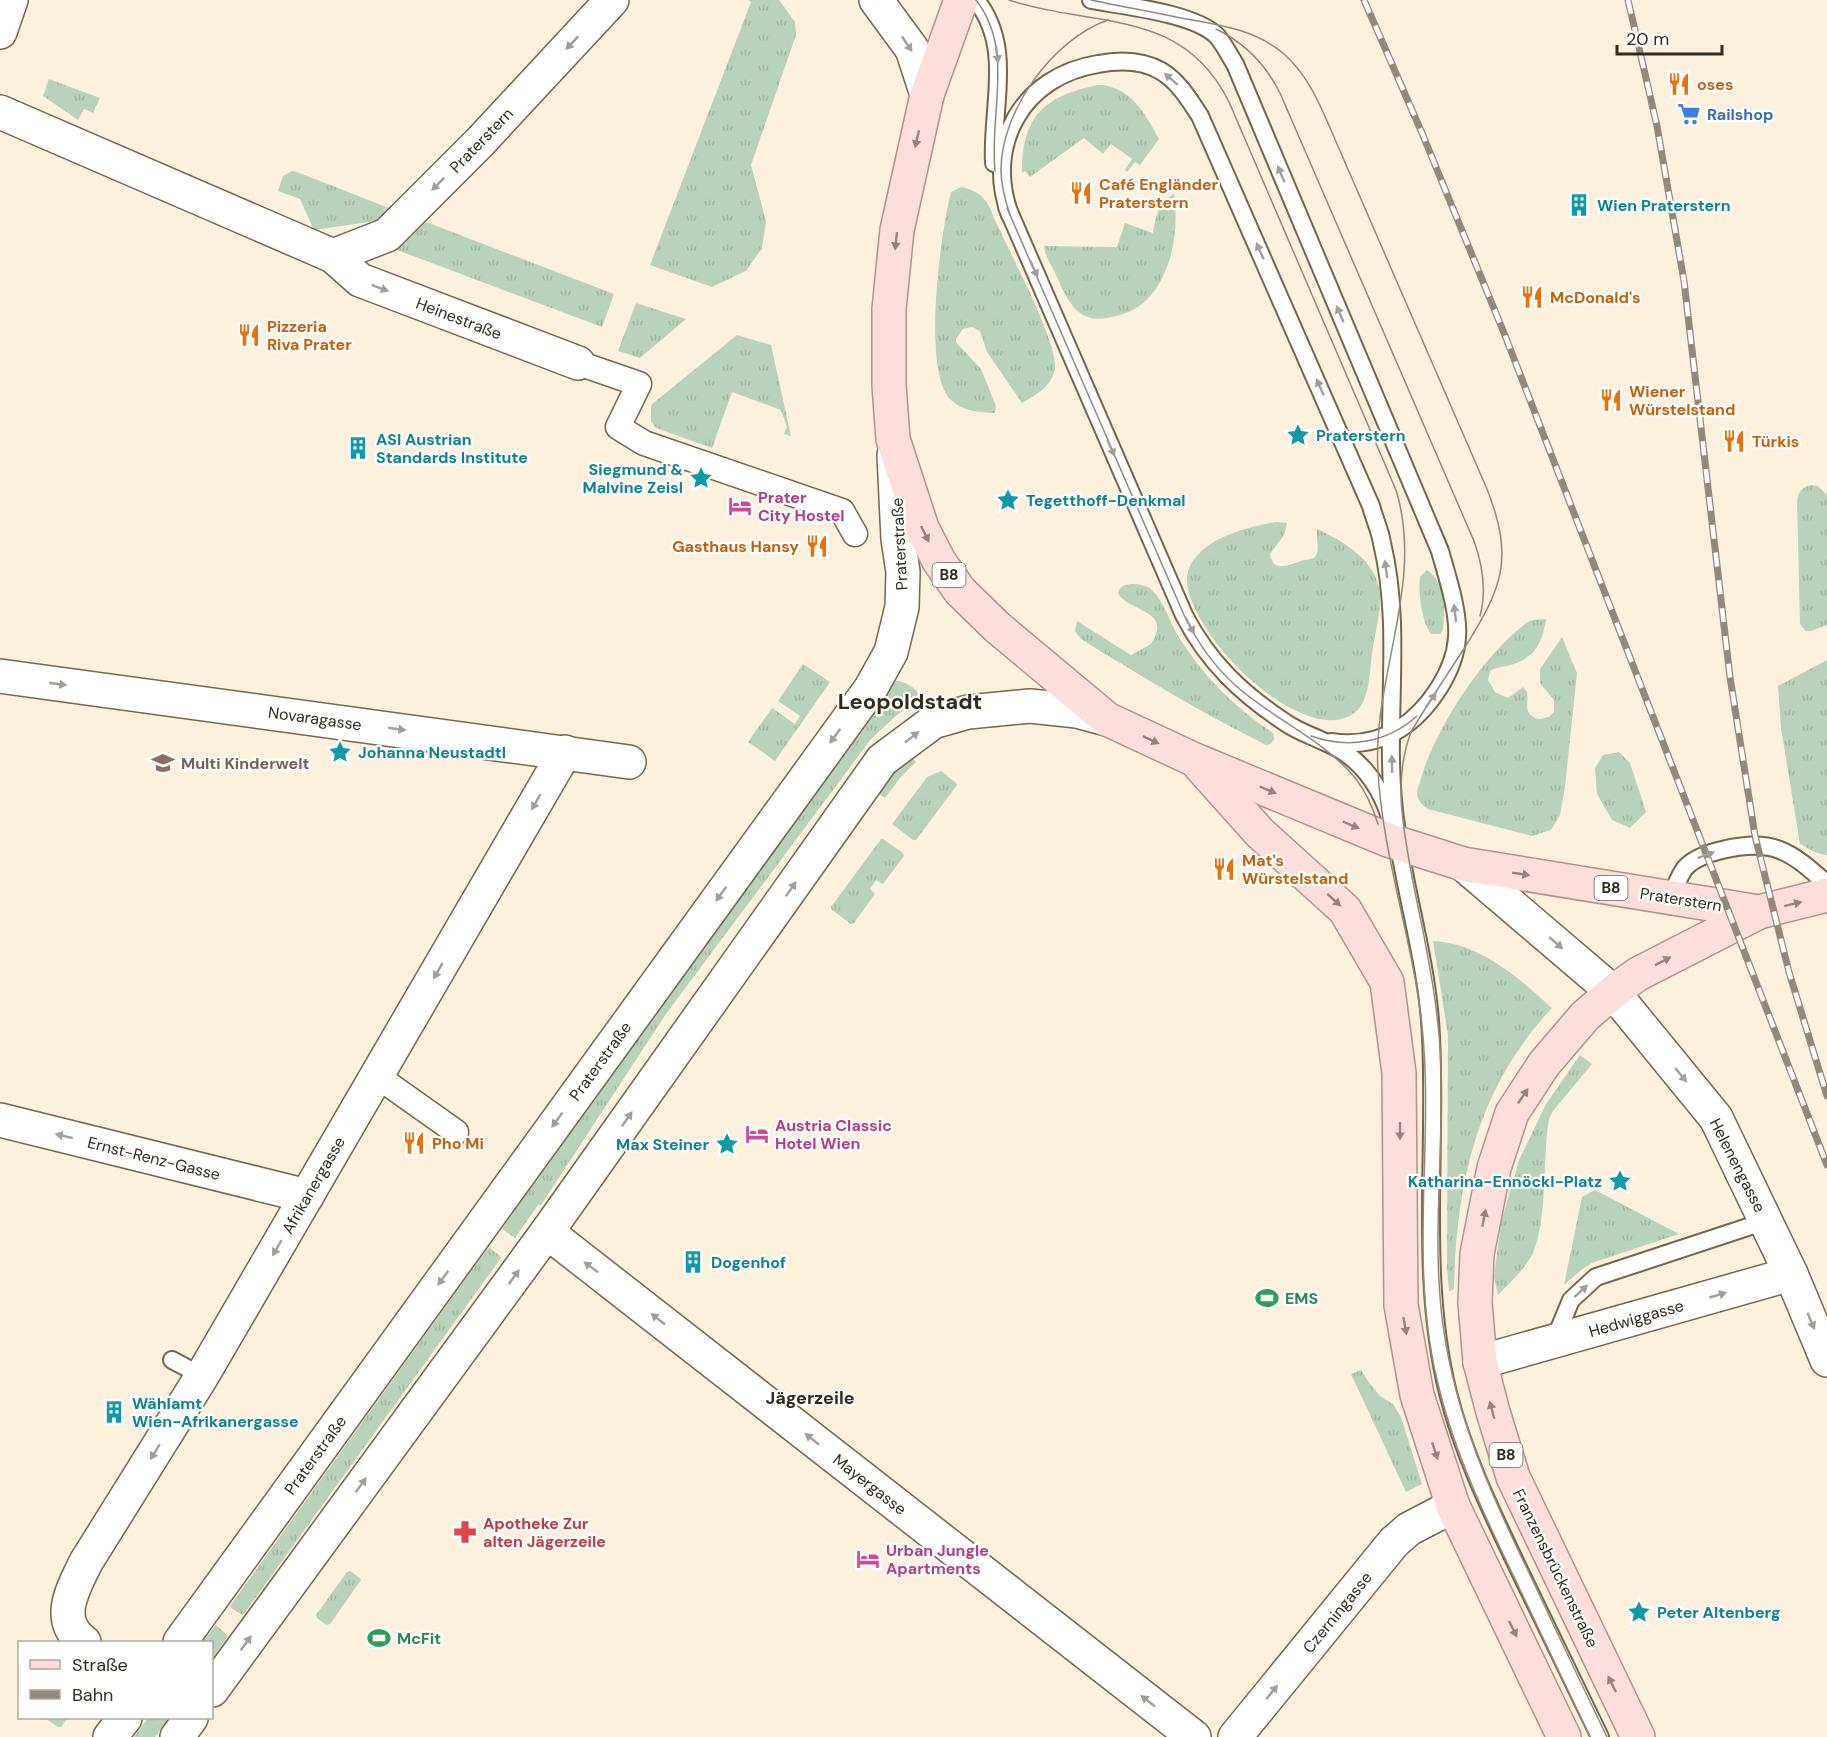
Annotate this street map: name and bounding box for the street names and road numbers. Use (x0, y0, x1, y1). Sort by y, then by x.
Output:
street label: Praterstern (445, 103, 518, 177)
street label: Heinestraße (413, 293, 505, 344)
street label: Praterstraße (887, 497, 912, 591)
road number: B8 (932, 563, 966, 587)
street label: Novaragasse (267, 702, 363, 735)
road number: B8 (1594, 876, 1628, 900)
street label: Praterstern (1638, 883, 1723, 916)
street label: Praterstraße (565, 1018, 636, 1105)
street label: Helenengasse (1705, 1115, 1770, 1216)
street label: Ernst-Renz-Gasse (85, 1132, 222, 1185)
street label: Afrikanergasse (277, 1133, 350, 1238)
street label: Hedwiggasse (1586, 1295, 1686, 1342)
street label: Praterstraße (280, 1412, 351, 1499)
road number: B8 (1490, 1443, 1522, 1467)
street label: Mayergasse (829, 1449, 911, 1520)
street label: Franzensbrückenstraße (1508, 1485, 1603, 1651)
street label: Czerningasse (1298, 1567, 1377, 1657)

